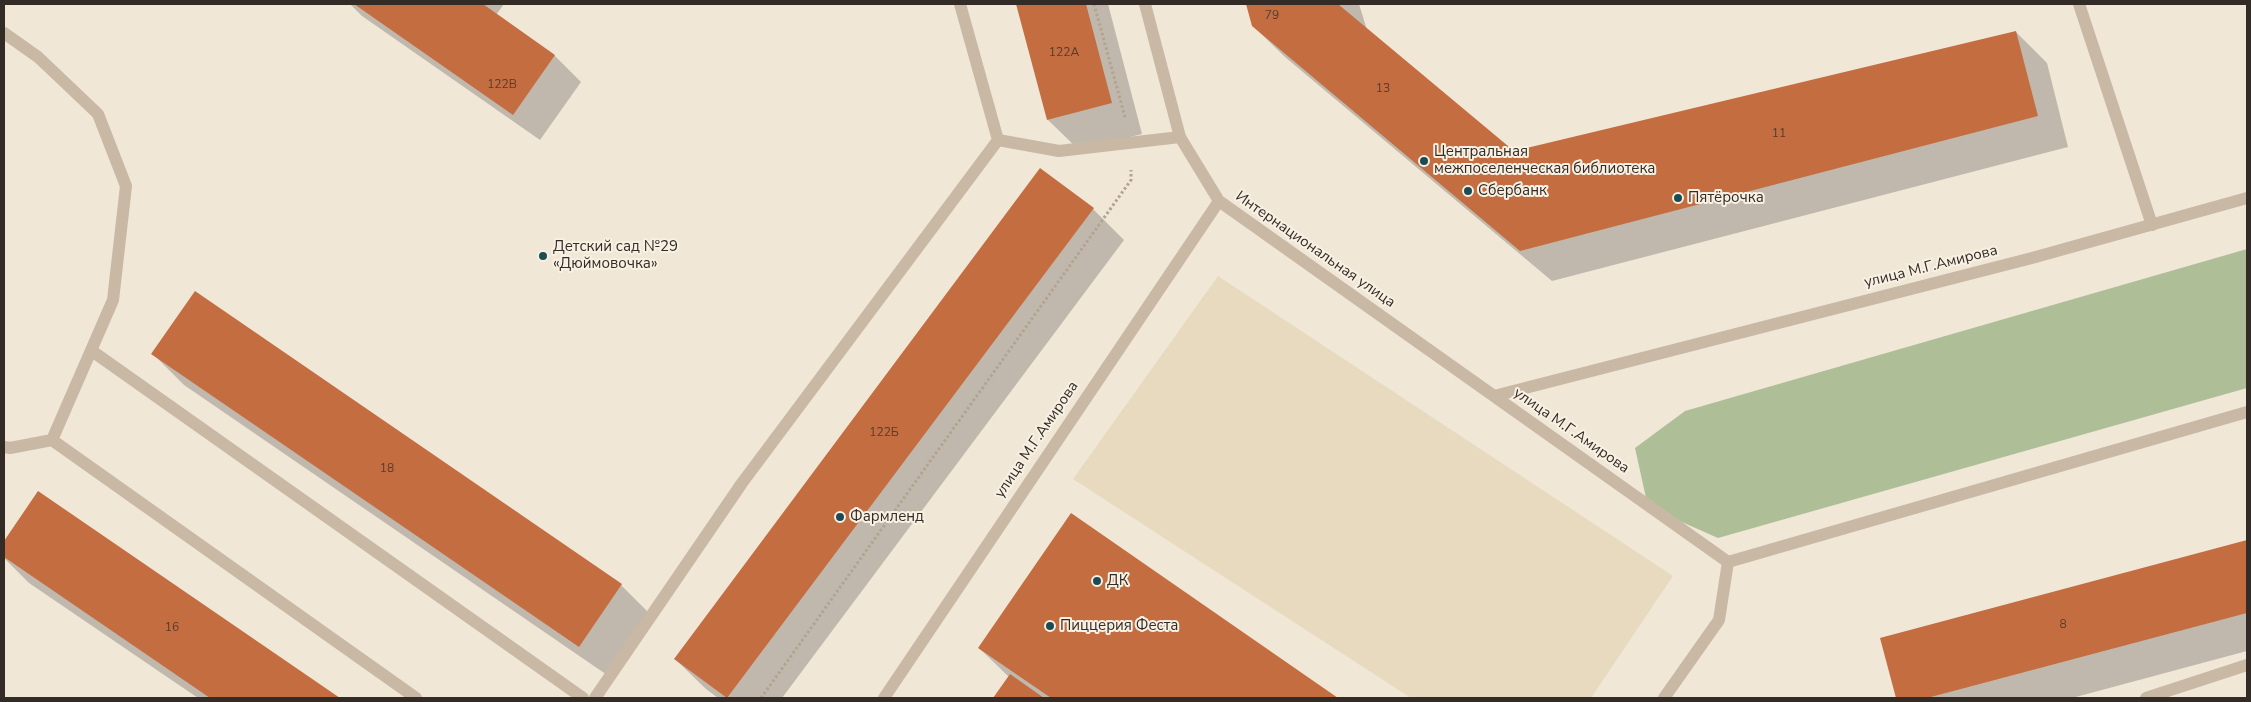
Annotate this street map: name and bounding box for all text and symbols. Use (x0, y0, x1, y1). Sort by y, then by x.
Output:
house number: 79 (1265, 9, 1279, 23)
house number: 122А (1049, 46, 1079, 60)
house number: 122В (487, 78, 517, 92)
house number: 13 (1376, 82, 1390, 96)
house number: 11 (1772, 127, 1786, 141)
place label: Центральная межпоселенческая библиотека (1434, 143, 1655, 178)
marker: Центральная межпоселенческая библиотека (1418, 155, 1430, 167)
place label: Сбербанк (1478, 182, 1547, 200)
marker: Сбербанк (1462, 185, 1474, 197)
street label: Интернациональная улица (1232, 188, 1398, 312)
place label: Пятёрочка (1688, 189, 1764, 207)
marker: Пятёрочка (1672, 192, 1684, 204)
place label: Детский сад №29 «Дюймовочка» (553, 238, 678, 273)
street label: улица М.Г.Амирова (1862, 242, 2000, 292)
marker: Детский сад №29 «Дюймовочка» (537, 250, 549, 262)
street label: улица М.Г.Амирова (991, 378, 1083, 502)
street label: улица М.Г.Амирова (1510, 384, 1632, 478)
house number: 122Б (869, 426, 899, 440)
house number: 18 (380, 462, 394, 476)
place label: Фармленд (850, 508, 924, 526)
marker: Фармленд (834, 511, 846, 523)
place label: ДК (1107, 572, 1128, 590)
marker: ДК (1091, 575, 1103, 587)
place label: Пиццерия Феста (1060, 617, 1178, 635)
house number: 8 (2059, 618, 2067, 632)
marker: Пиццерия Феста (1044, 620, 1056, 632)
house number: 16 (165, 621, 179, 635)

